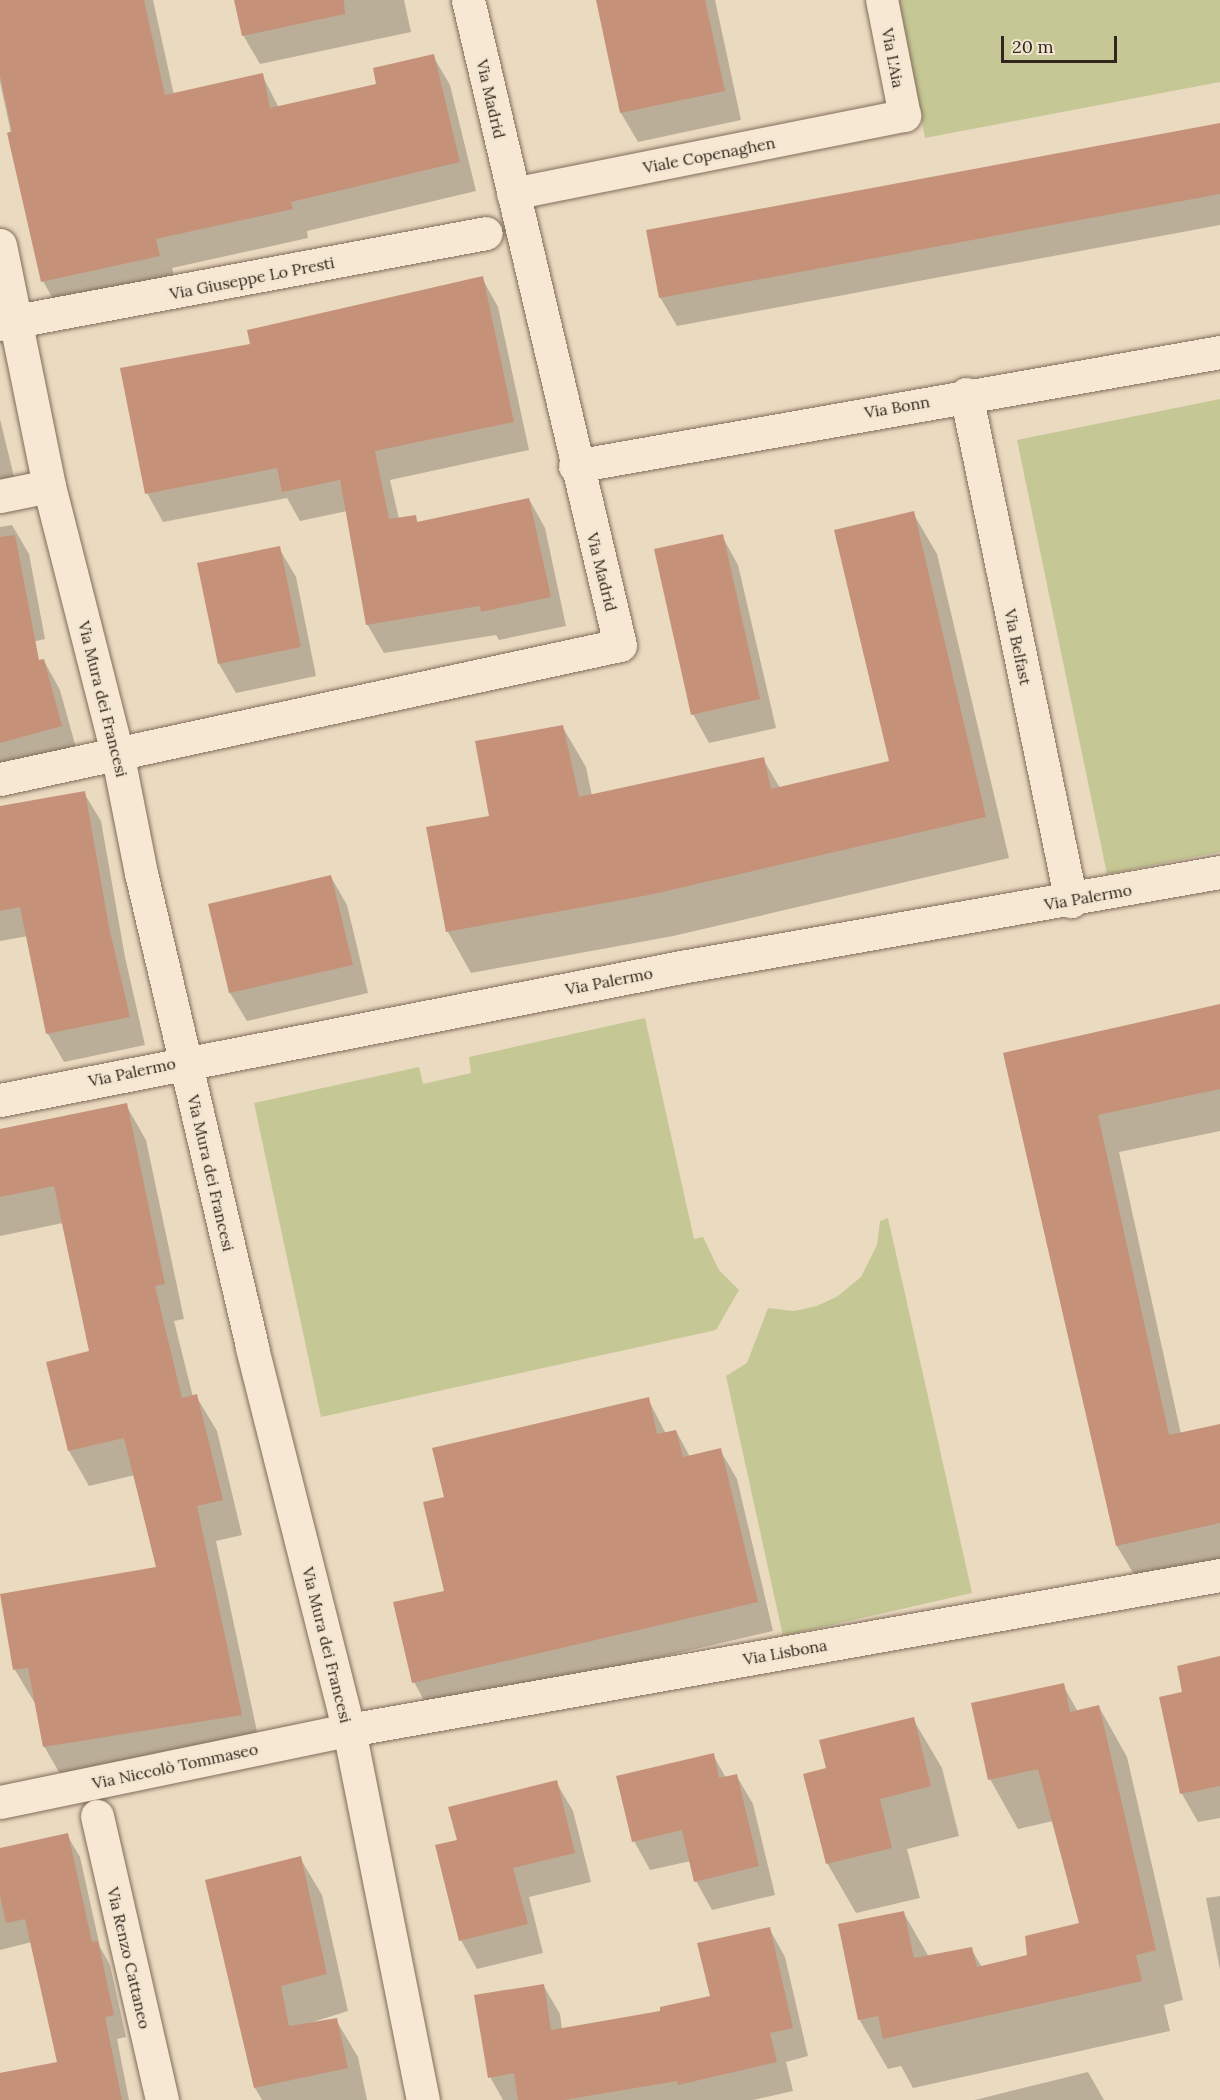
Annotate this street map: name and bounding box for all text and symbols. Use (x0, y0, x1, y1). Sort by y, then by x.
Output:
scale bar (1004, 24, 1120, 62)
street label: Via L'Aia (878, 27, 908, 89)
text: 20 m (1012, 35, 1054, 58)
street label: Via Madrid (473, 58, 509, 140)
street label: Viale Copenaghen (641, 133, 777, 177)
street label: Via Giuseppe Lo Presti (168, 253, 336, 303)
street label: Via Bonn (863, 392, 931, 422)
street label: Via Madrid (583, 531, 621, 613)
street label: Via Belfast (1001, 607, 1035, 687)
street label: Via Mura dei Francesi (74, 619, 132, 779)
street label: Via Palermo (1043, 880, 1133, 914)
street label: Via Palermo (564, 963, 654, 999)
street label: Via Palermo (87, 1053, 177, 1091)
street label: Via Mura dei Francesi (184, 1093, 238, 1253)
street label: Via Mura dei Francesi (298, 1565, 356, 1725)
street label: Via Lisbona (741, 1635, 829, 1669)
street label: Via Niccolò Tommaseo (90, 1739, 260, 1793)
street label: Via Renzo Cattaneo (103, 1885, 155, 2031)

